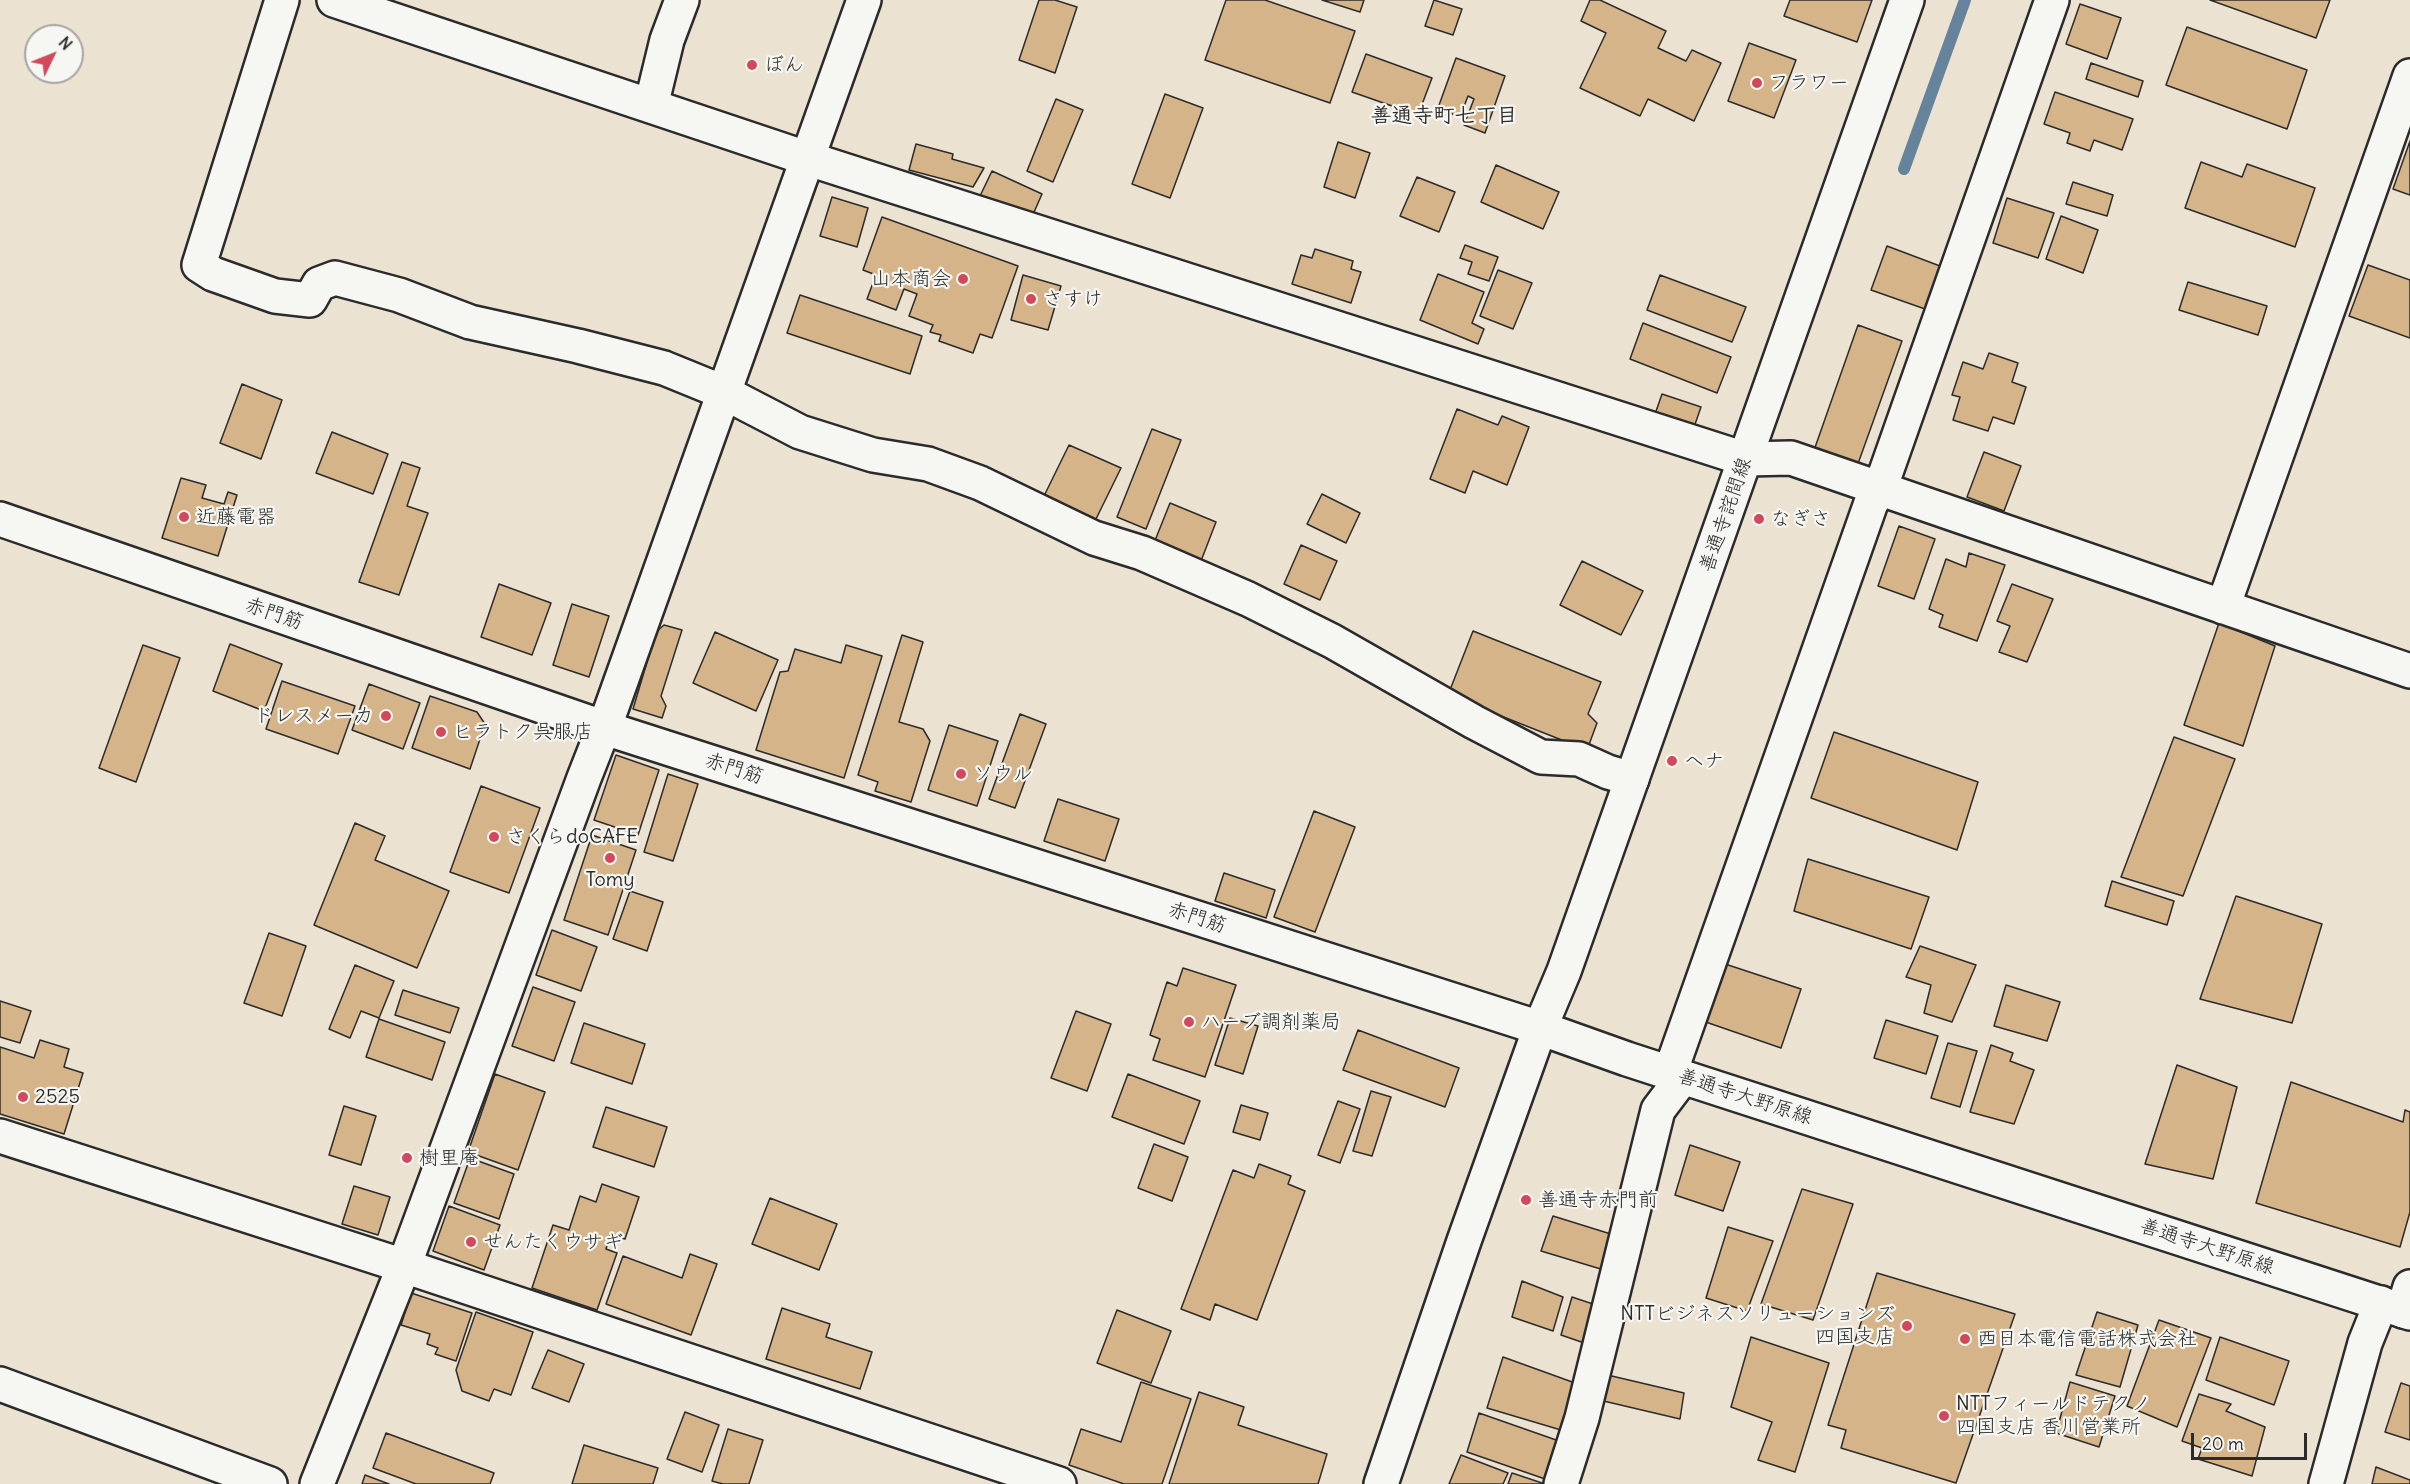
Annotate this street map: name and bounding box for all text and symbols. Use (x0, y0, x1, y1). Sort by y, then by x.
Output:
north arrow (24, 24, 84, 84)
text: N (55, 32, 77, 54)
place label: ぼん (764, 53, 804, 77)
marker: ぼん (745, 58, 759, 72)
place label: フラワー (1769, 71, 1849, 95)
marker: フラワー (1750, 76, 1764, 90)
district label: 善通寺町七丁目 (1371, 103, 1517, 129)
place label: 山本商会 (871, 267, 951, 291)
marker: 山本商会 (956, 272, 970, 286)
place label: さすけ (1043, 287, 1103, 311)
marker: さすけ (1024, 292, 1038, 306)
street label: 善通寺詫間線 (1695, 454, 1757, 576)
place label: 近藤電器 (196, 505, 276, 529)
place label: なぎさ (1771, 507, 1831, 531)
marker: 近藤電器 (177, 510, 191, 524)
marker: なぎさ (1752, 512, 1766, 526)
street label: 赤門筋 (242, 593, 306, 635)
place label: ドレスメーカ (254, 704, 374, 728)
marker: ドレスメーカ (379, 709, 393, 723)
place label: ヒラトク呉服店 (453, 720, 593, 744)
marker: ヒラトク呉服店 (434, 725, 448, 739)
street label: 赤門筋 (702, 748, 766, 790)
place label: ヘナ (1684, 749, 1724, 773)
marker: ヘナ (1665, 754, 1679, 768)
place label: ソウル (973, 762, 1033, 786)
marker: ソウル (954, 767, 968, 781)
place label: さくらdoCAFE (506, 825, 638, 849)
marker: さくらdoCAFE (487, 830, 501, 844)
marker: Tomy (603, 851, 617, 865)
place label: Tomy (585, 868, 635, 892)
street label: 赤門筋 (1165, 897, 1229, 939)
place label: ハーブ調剤薬局 (1201, 1010, 1341, 1034)
marker: ハーブ調剤薬局 (1182, 1015, 1196, 1029)
street label: 善通寺大野原線 (1675, 1064, 1815, 1130)
place label: 2525 (35, 1085, 80, 1109)
marker: 2525 (16, 1090, 30, 1104)
place label: 樹里庵 (419, 1146, 479, 1170)
marker: 樹里庵 (400, 1151, 414, 1165)
place label: 善通寺赤門前 (1538, 1188, 1658, 1212)
marker: 善通寺赤門前 (1519, 1193, 1533, 1207)
street label: 善通寺大野原線 (2137, 1214, 2277, 1280)
place label: せんたくウサギ (483, 1230, 623, 1254)
marker: せんたくウサギ (464, 1235, 478, 1249)
place label: NTTビジネスソリューションズ 四国支店 (1620, 1302, 1895, 1349)
marker: NTTビジネスソリューションズ 四国支店 (1900, 1319, 1914, 1333)
place label: 西日本電信電話株式会社 (1977, 1327, 2197, 1351)
marker: 西日本電信電話株式会社 (1958, 1332, 1972, 1346)
place label: NTTフィールドテクノ 四国支店 香川営業所 (1956, 1392, 2151, 1439)
marker: NTTフィールドテクノ 四国支店 香川営業所 (1937, 1409, 1951, 1423)
scale bar (2194, 1421, 2310, 1459)
text: 20 m (2202, 1432, 2244, 1455)

